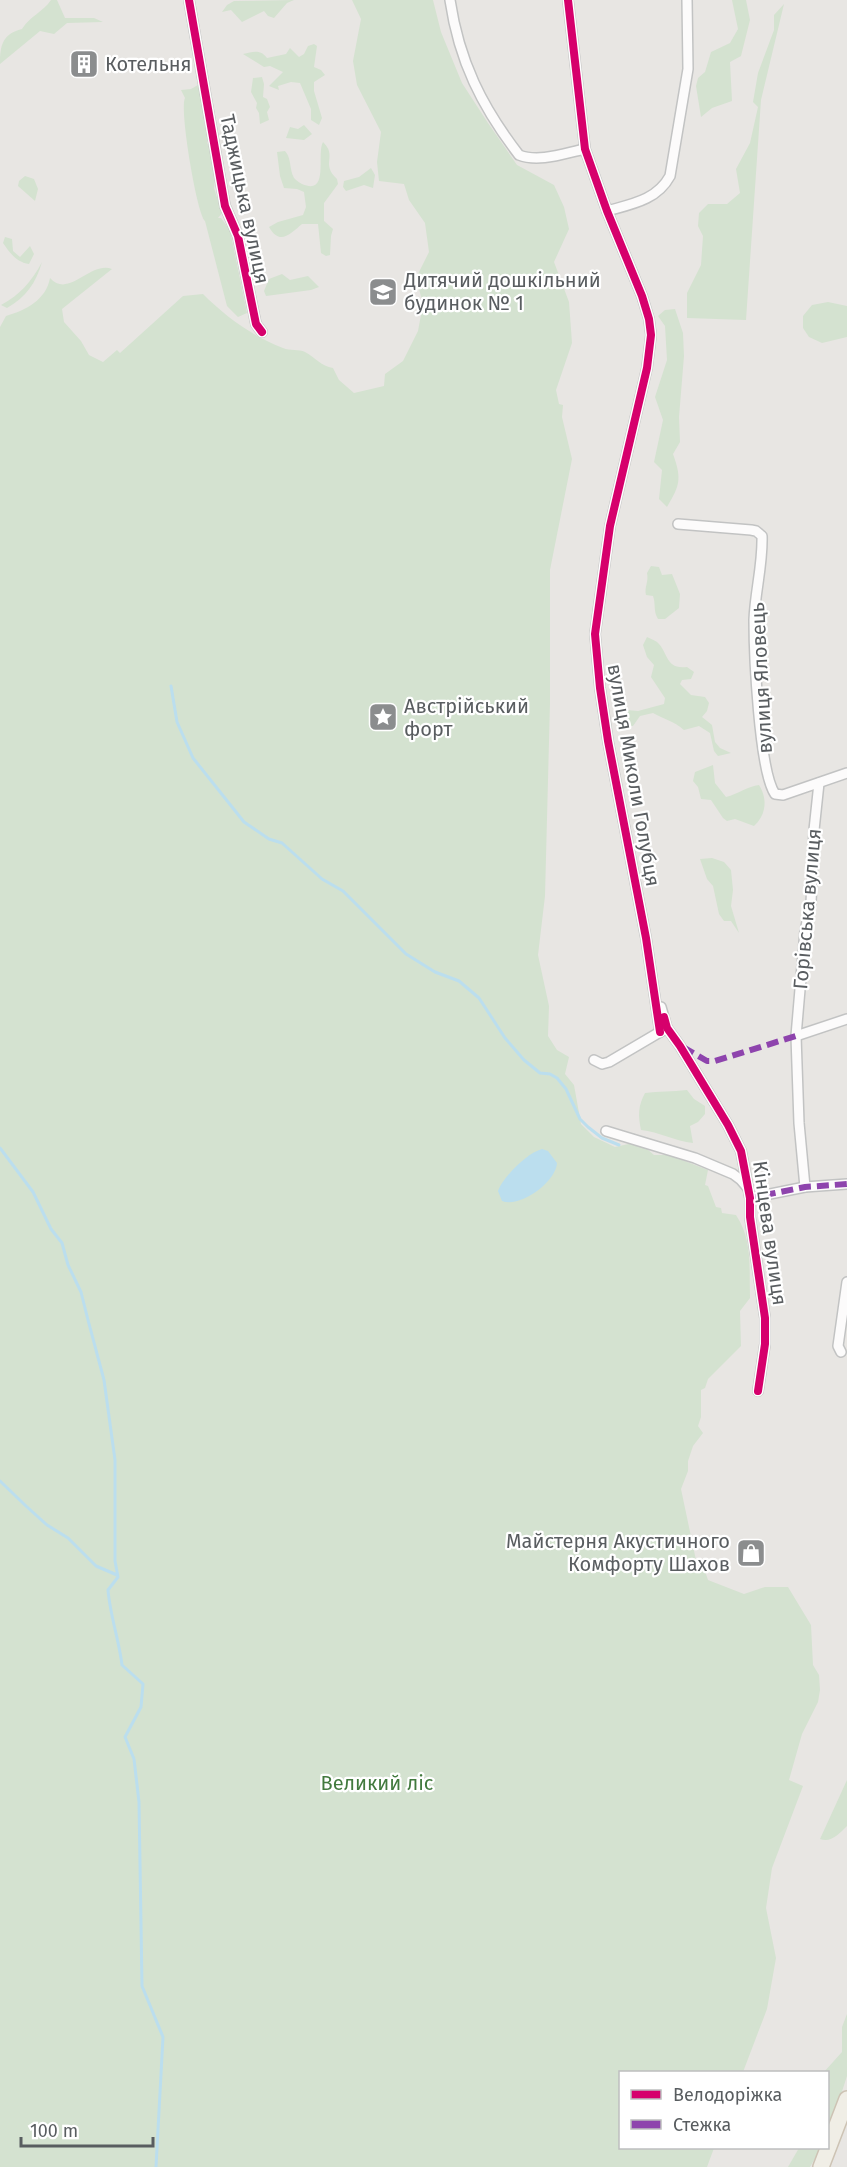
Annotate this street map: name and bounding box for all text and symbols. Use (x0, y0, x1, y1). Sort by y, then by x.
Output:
building icon: Котельня (68, 48, 100, 80)
place label: Котельня (105, 52, 192, 76)
street label: Таджицька вулиця (215, 112, 275, 286)
place label: Дитячий дошкільний будинок № 1 (403, 268, 601, 315)
school or university icon: Дитячий дошкільний будинок № 1 (367, 276, 399, 308)
street label: вулиця Яловець (745, 602, 777, 754)
street label: вулиця Миколи Голубця (603, 662, 665, 888)
place label: Австрійський форт (404, 694, 529, 741)
place icon: Австрійський форт (367, 701, 399, 733)
street label: Горівська вулиця (788, 827, 826, 991)
street label: Кінцева вулиця (748, 1159, 792, 1307)
place label: Майстерня Акустичного Комфорту Шахов (506, 1529, 730, 1576)
shop icon: Майстерня Акустичного Комфорту Шахов (735, 1537, 767, 1569)
park label: Великий ліс (321, 1771, 433, 1795)
legend (619, 2071, 829, 2149)
text: Велодоріжка (673, 2084, 782, 2106)
scale bar (21, 2110, 153, 2148)
text: Стежка (673, 2114, 731, 2136)
text: 100 m (30, 2120, 78, 2142)

